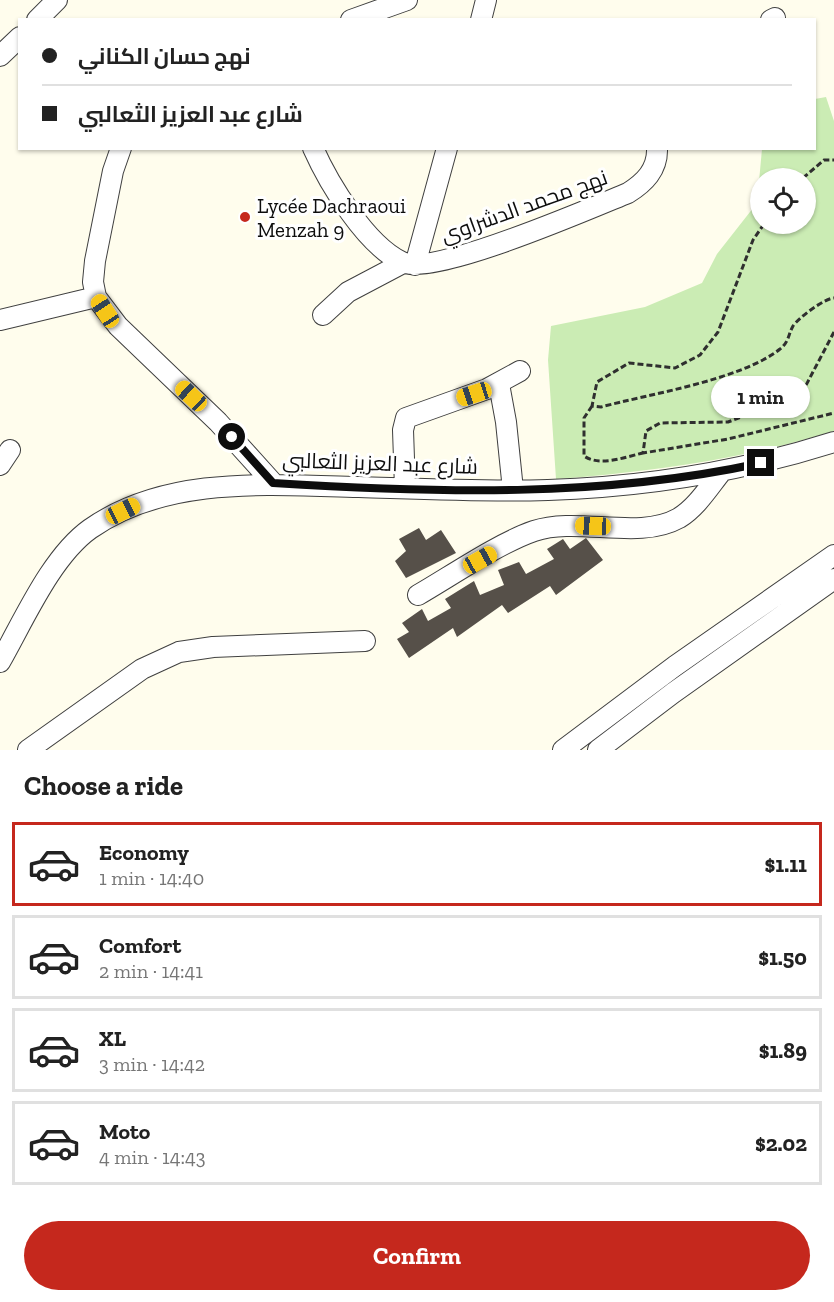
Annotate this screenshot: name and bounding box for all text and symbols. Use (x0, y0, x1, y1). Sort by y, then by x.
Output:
text: نهج حسان الكناني (78, 43, 251, 70)
text: شارع عبد العزيز الثعالبي (78, 101, 303, 128)
street label: نهج محمد الدشراوي (437, 164, 612, 252)
map controls (750, 168, 816, 234)
button: locate (750, 168, 816, 234)
place label: Lycée Dachraoui Menzah 9 (257, 193, 406, 242)
marker: Lycée Dachraoui Menzah 9 (238, 210, 252, 224)
car (88, 291, 122, 331)
callout: 1 min (712, 376, 810, 418)
car (172, 377, 210, 415)
car (454, 380, 494, 408)
text: 1 min (737, 385, 784, 409)
route start (218, 423, 245, 450)
street label: شارع عبد العزيز الثعالبي (282, 447, 478, 483)
route end (747, 449, 774, 476)
car (103, 495, 143, 527)
car (575, 516, 611, 536)
car (460, 543, 500, 577)
text: Choose a ride (24, 770, 183, 802)
icon: car (27, 837, 81, 891)
text: Economy (99, 839, 189, 866)
text: $1.11 (765, 851, 807, 878)
text: 1 min · 14:40 (99, 866, 204, 890)
icon: car (27, 930, 81, 984)
text: Comfort (99, 932, 181, 959)
text: $1.50 (758, 944, 807, 971)
text: 2 min · 14:41 (99, 959, 203, 983)
icon: car (27, 1023, 81, 1077)
text: XL (99, 1025, 126, 1052)
text: $1.89 (759, 1037, 807, 1064)
text: 3 min · 14:42 (99, 1052, 205, 1076)
icon: car (27, 1116, 81, 1170)
text: Moto (99, 1118, 150, 1145)
text: $2.02 (755, 1130, 807, 1157)
text: 4 min · 14:43 (99, 1145, 206, 1169)
button: Confirm (24, 1221, 810, 1290)

